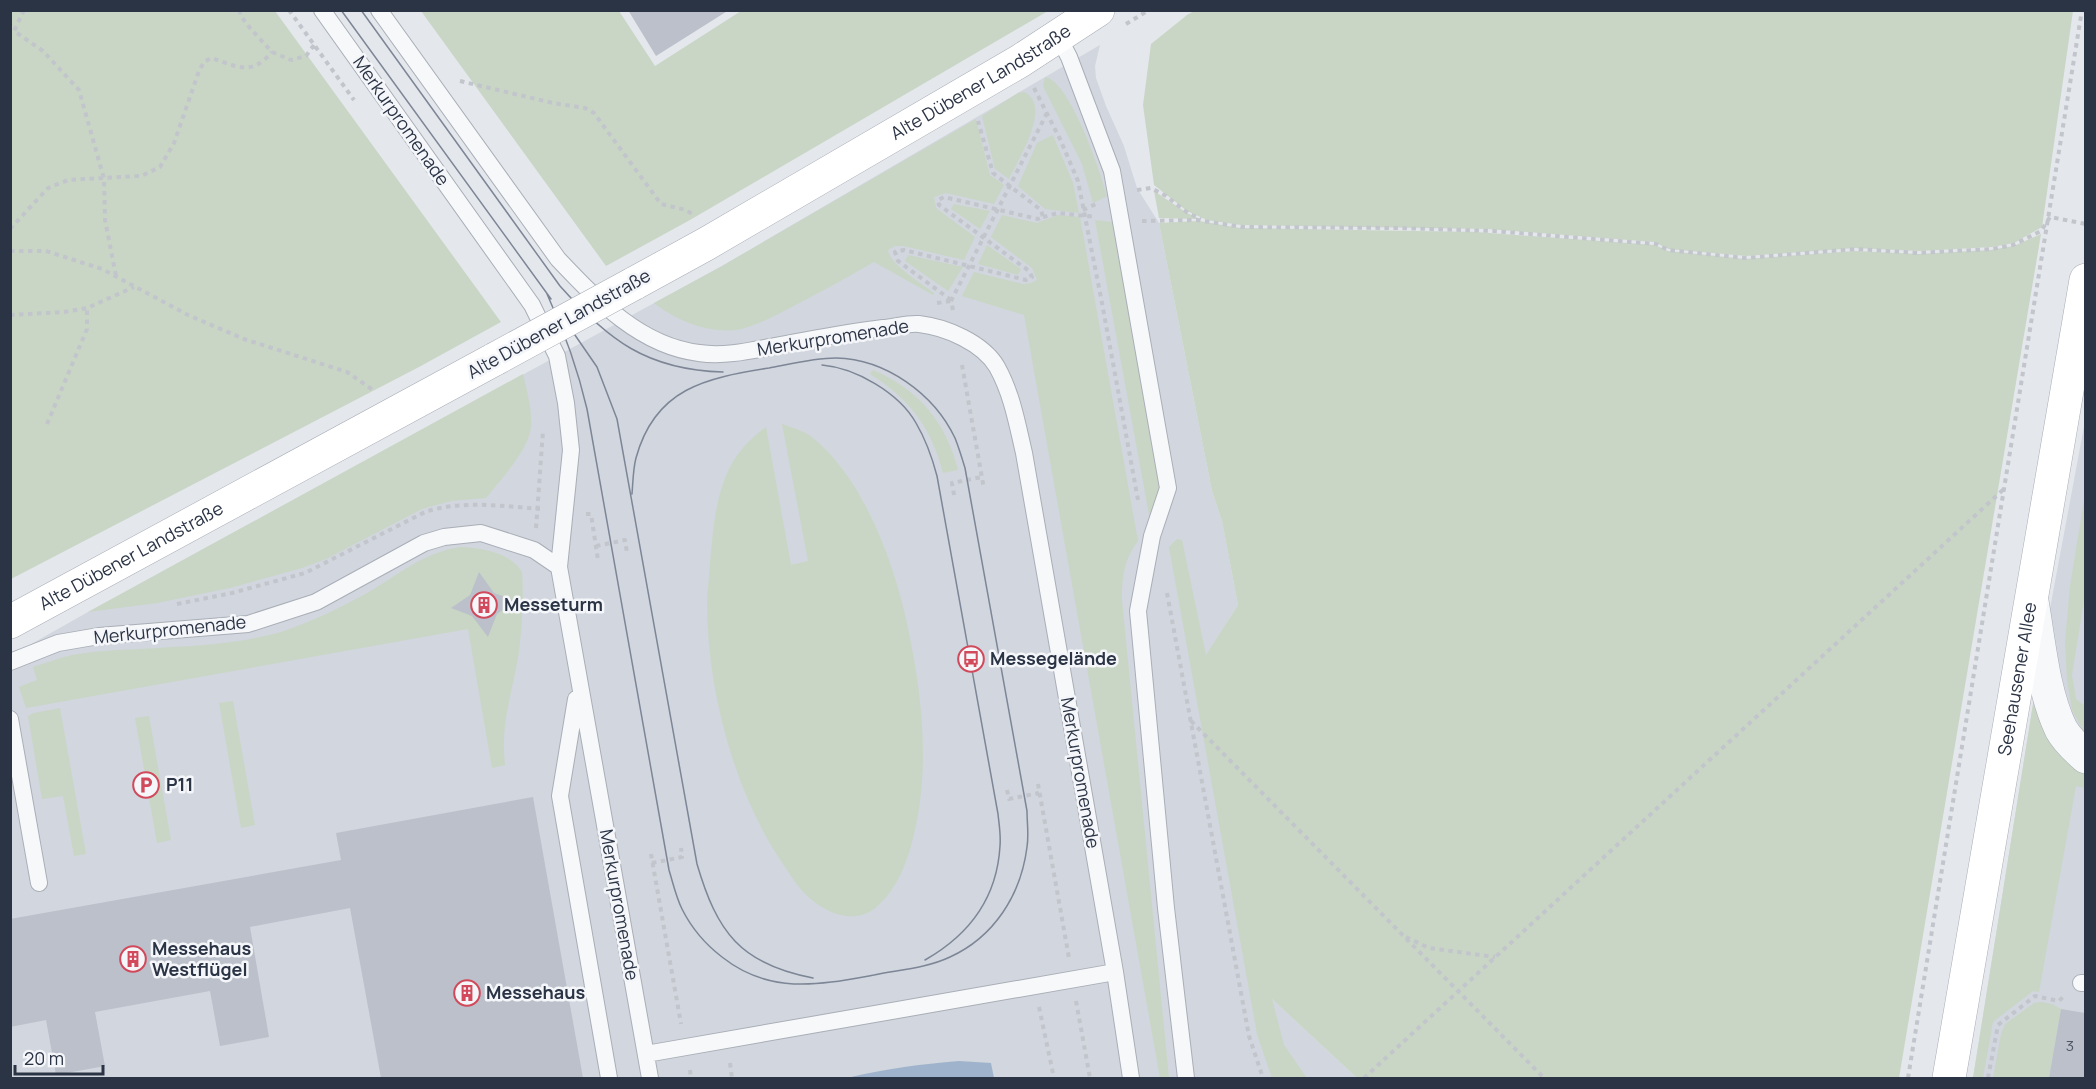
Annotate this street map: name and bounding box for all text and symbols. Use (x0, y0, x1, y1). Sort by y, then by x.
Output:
street label: Alte Dübener Landstraße (886, 18, 1075, 145)
street label: Merkurpromenade (348, 51, 456, 190)
street label: Alte Dübener Landstraße (463, 263, 654, 384)
street label: Merkurpromenade (755, 313, 910, 361)
street label: Alte Dübener Landstraße (34, 496, 227, 615)
building icon: Messeturm (469, 590, 499, 620)
place label: Messeturm (504, 592, 603, 616)
street label: Seehausener Allee (1992, 600, 2042, 757)
street label: Merkurpromenade (92, 609, 247, 649)
bus stop icon: Messegelände (956, 644, 986, 674)
place label: Messegelände (990, 646, 1117, 670)
street label: Merkurpromenade (1056, 695, 1106, 850)
parking icon: P11 (131, 770, 161, 800)
place label: P11 (166, 772, 193, 796)
street label: Merkurpromenade (595, 827, 645, 982)
place label: Messehaus Westflügel (152, 936, 251, 981)
building icon: Messehaus Westflügel (118, 944, 148, 974)
building icon: Messehaus (452, 978, 482, 1008)
place label: Messehaus (486, 980, 585, 1004)
house number: 3 (2066, 1035, 2074, 1056)
scale bar (15, 1038, 104, 1076)
text: 20 m (24, 1046, 64, 1070)

